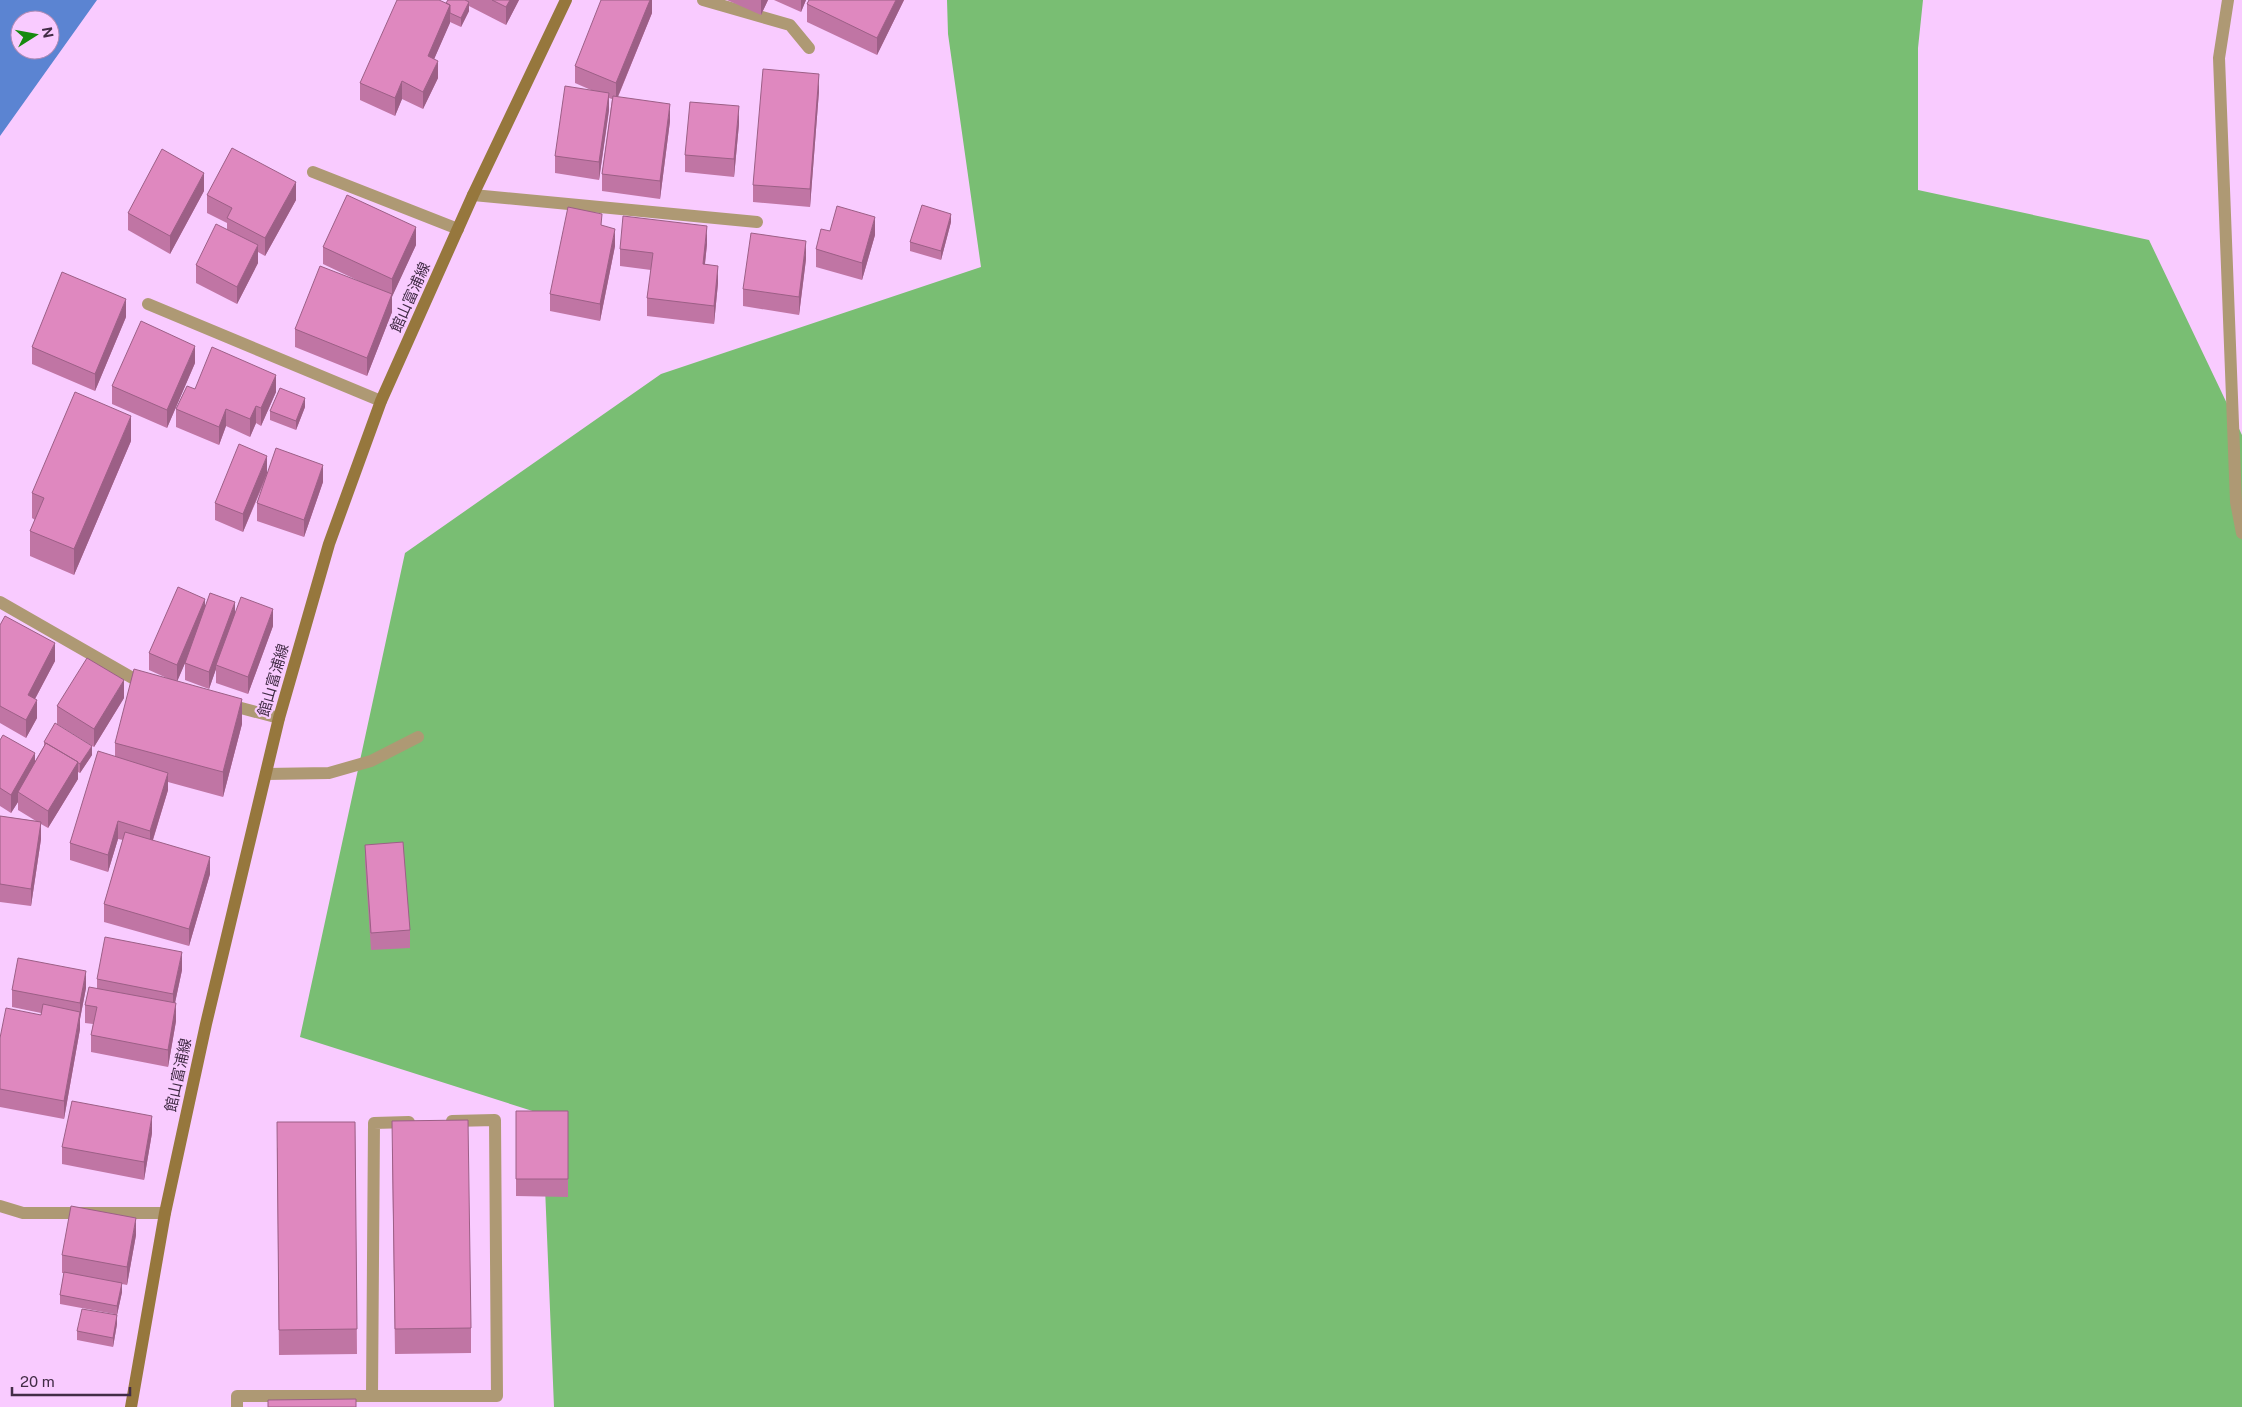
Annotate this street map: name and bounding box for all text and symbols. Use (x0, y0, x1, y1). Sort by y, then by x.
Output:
north arrow (10, 10, 60, 60)
text: N (39, 26, 57, 39)
street label: 館山富浦線 (387, 259, 433, 335)
street label: 館山富浦線 (254, 642, 292, 718)
street label: 館山富浦線 (162, 1037, 194, 1113)
scale bar (12, 1364, 130, 1396)
text: 20 m (20, 1373, 55, 1390)

